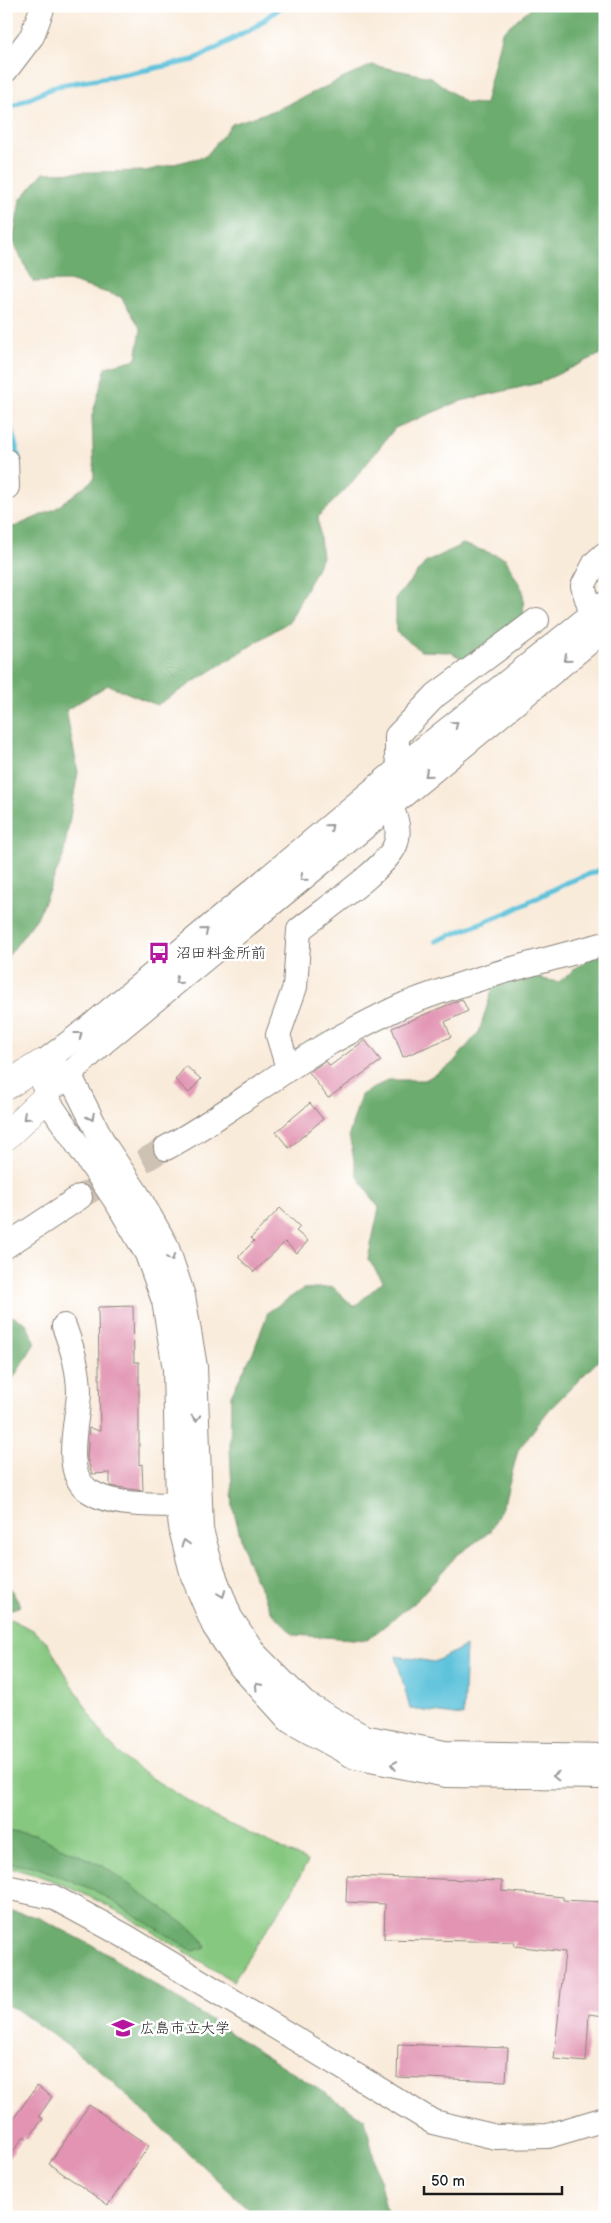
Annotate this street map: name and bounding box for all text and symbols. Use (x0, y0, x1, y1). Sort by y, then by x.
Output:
one-way arrow (563, 654, 572, 663)
one-way arrow (449, 721, 459, 730)
one-way arrow (425, 769, 434, 778)
one-way arrow (324, 824, 333, 833)
one-way arrow (300, 872, 309, 880)
one-way arrow (199, 928, 208, 937)
bus stop icon: 沼田料金所前 (146, 940, 172, 966)
place label: 沼田料金所前 (176, 944, 266, 963)
one-way arrow (174, 976, 183, 985)
one-way arrow (74, 1031, 83, 1040)
one-way arrow (23, 1111, 32, 1120)
one-way arrow (85, 1112, 95, 1121)
one-way arrow (165, 1254, 175, 1262)
one-way arrow (191, 1414, 202, 1422)
one-way arrow (180, 1539, 190, 1547)
one-way arrow (216, 1590, 226, 1598)
one-way arrow (255, 1682, 264, 1691)
one-way arrow (390, 1760, 399, 1770)
one-way arrow (552, 1771, 560, 1781)
school or university icon: 広島市立大学 (110, 2015, 136, 2041)
place label: 広島市立大学 (140, 2019, 230, 2038)
scale bar (424, 2163, 561, 2195)
text: 50 m (431, 2172, 465, 2191)

